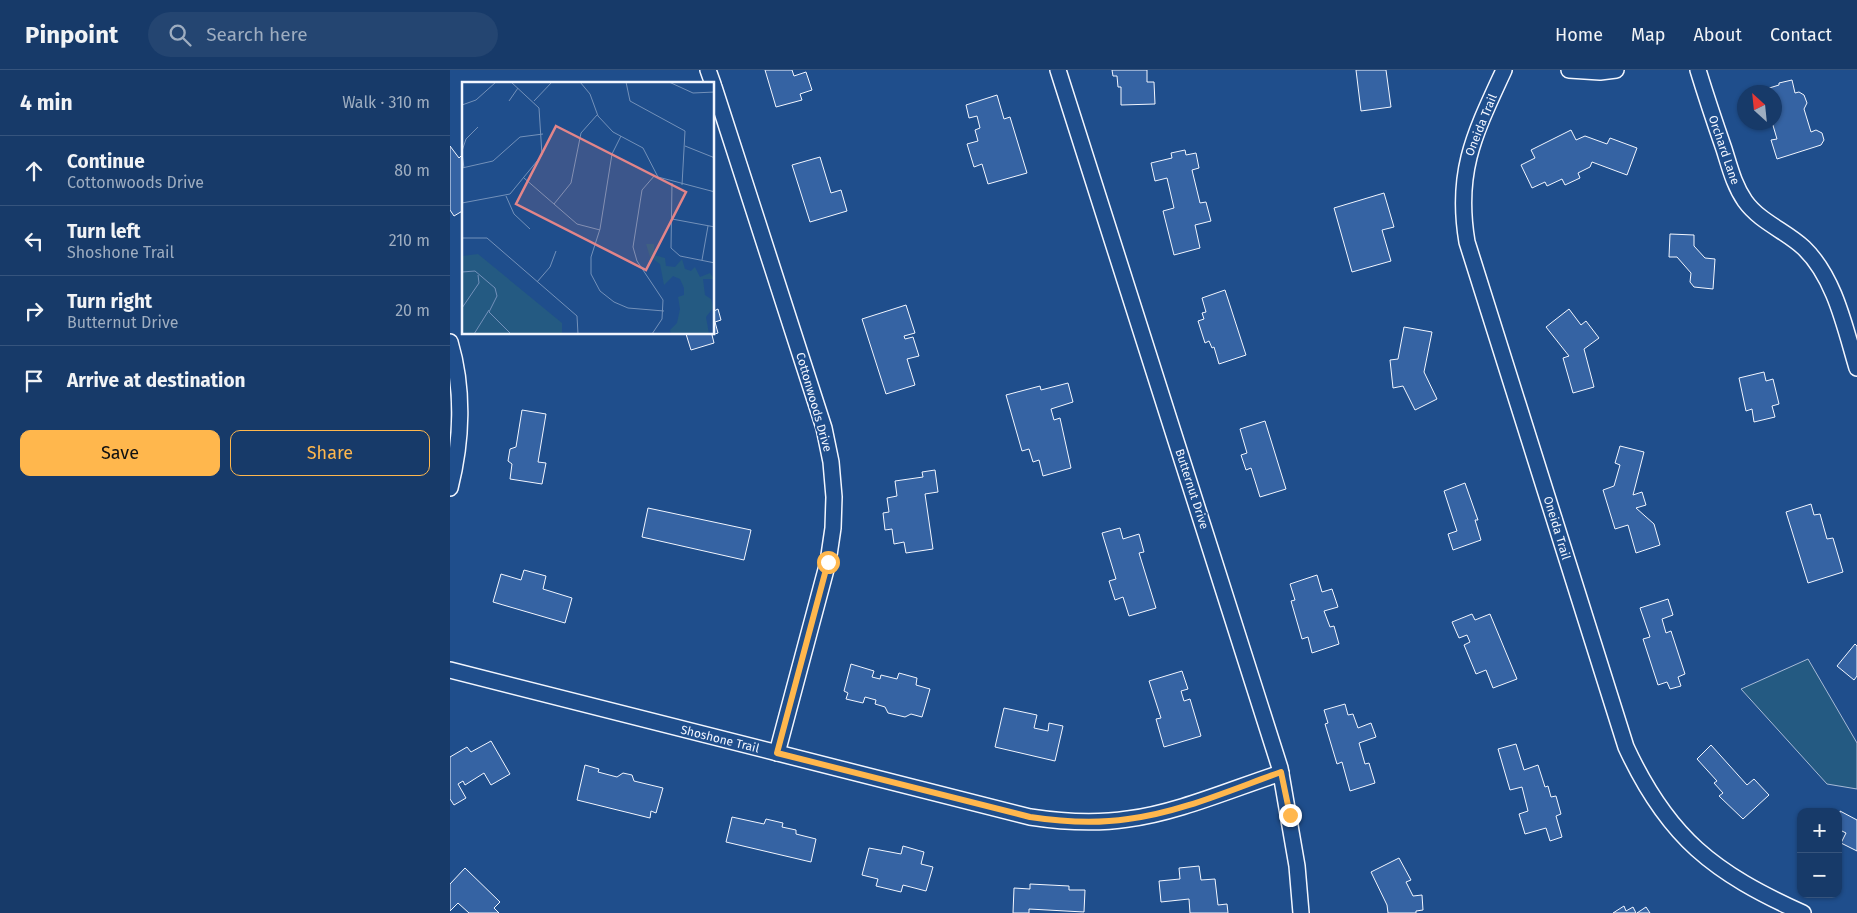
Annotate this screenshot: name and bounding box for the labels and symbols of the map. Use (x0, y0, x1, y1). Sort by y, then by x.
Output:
inset map (462, 82, 715, 335)
north arrow (1737, 85, 1782, 130)
street label: Oneida Trail (1462, 92, 1500, 158)
street label: Orchard Lane (1706, 113, 1742, 187)
street label: Cottonwoods Drive (793, 351, 835, 453)
street label: Butternut Drive (1172, 447, 1212, 531)
street label: Oneida Trail (1541, 495, 1573, 562)
route start (817, 551, 840, 574)
street label: Shoshone Trail (679, 722, 761, 756)
route end (1279, 804, 1302, 827)

